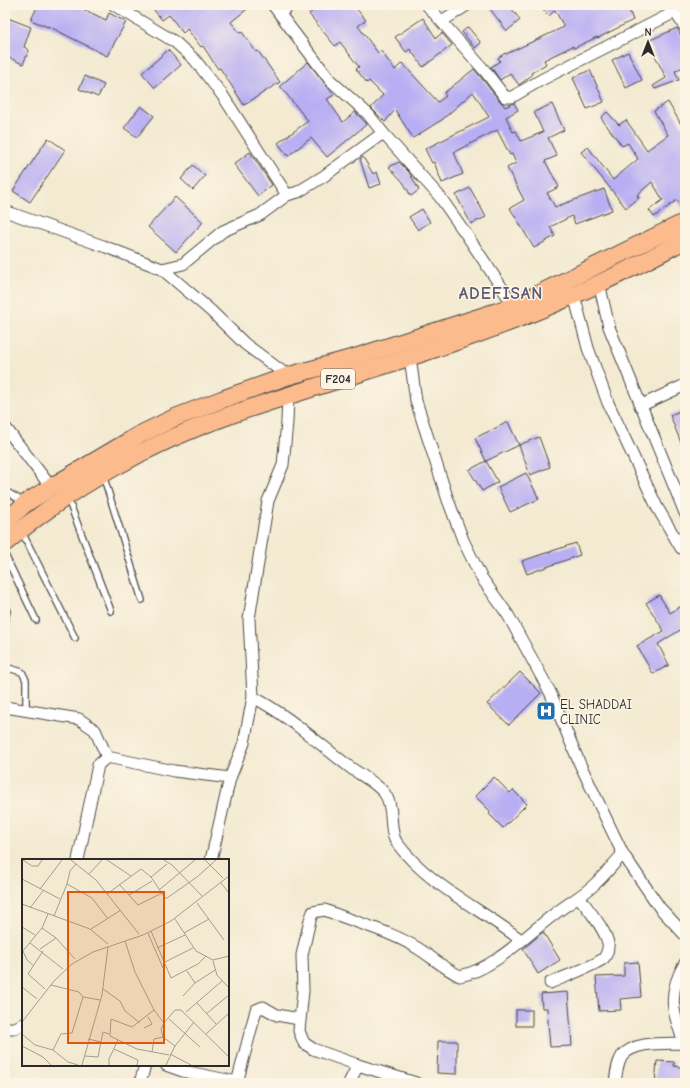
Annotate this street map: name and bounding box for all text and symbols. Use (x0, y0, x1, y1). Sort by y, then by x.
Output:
north arrow (628, 22, 668, 62)
text: N (644, 26, 652, 39)
district label: ADEFISAN (459, 284, 543, 303)
road number: F204 (321, 369, 355, 389)
place label: EL SHADDAI CLINIC (560, 697, 632, 727)
hospital icon: EL SHADDAI CLINIC (535, 700, 557, 722)
inset map (22, 859, 229, 1066)

